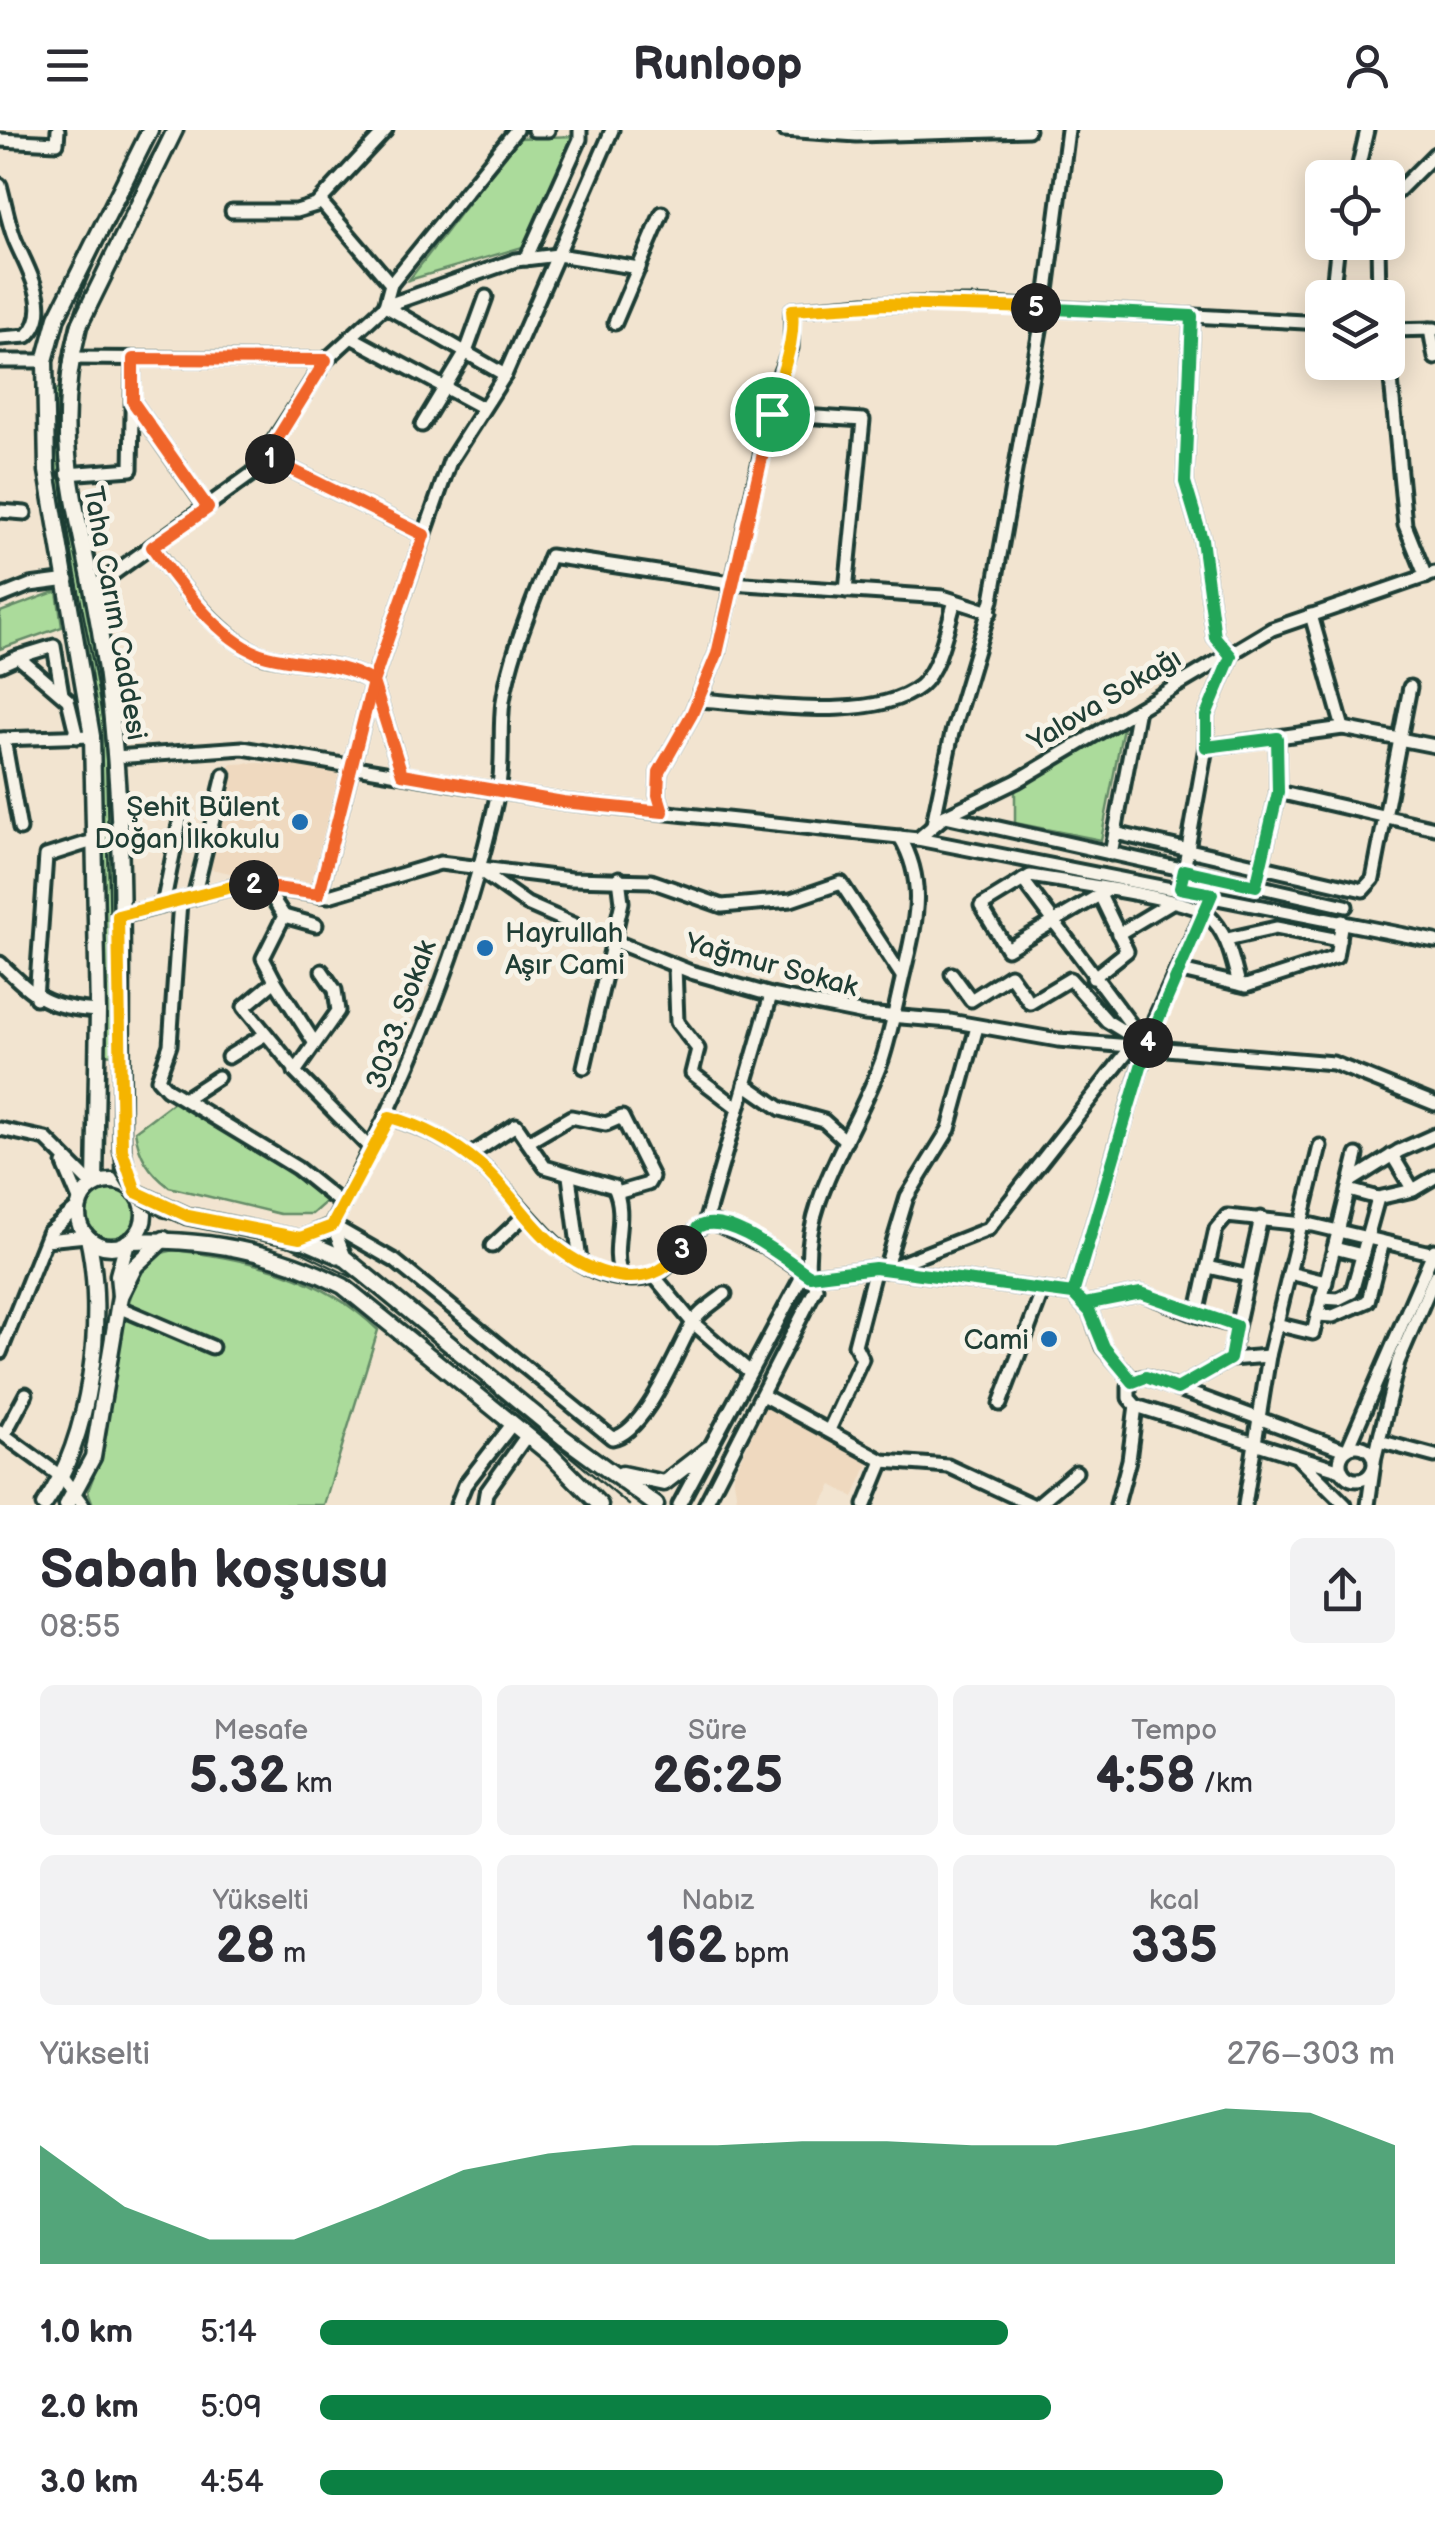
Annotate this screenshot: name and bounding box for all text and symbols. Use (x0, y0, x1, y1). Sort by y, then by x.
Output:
icon: menu (40, 38, 95, 93)
text: Runloop (633, 38, 802, 93)
icon: person (1340, 38, 1395, 93)
map controls (1305, 160, 1405, 380)
button: locate (1305, 160, 1405, 260)
button: layers (1305, 280, 1405, 380)
pin: 5 (1011, 283, 1061, 333)
text: 5 (1028, 291, 1044, 324)
pin (730, 372, 815, 457)
icon: arrive (745, 387, 800, 442)
pin: 1 (245, 434, 295, 484)
text: 1 (264, 442, 276, 475)
street label: Taha Carım Caddesi (76, 484, 153, 743)
street label: Yalova Sokağı (1022, 642, 1187, 759)
place label: Şehit Bülent Doğan İlkokulu (94, 791, 280, 856)
marker: Şehit Bülent Doğan İlkokulu (289, 811, 311, 833)
pin: 2 (229, 860, 279, 910)
text: 2 (246, 868, 262, 901)
place label: Hayrullah Aşır Cami (505, 917, 625, 982)
street label: Yağmur Sokak (681, 926, 862, 1004)
street label: 3033. Sokak (359, 935, 444, 1094)
marker: Hayrullah Aşır Cami (474, 937, 496, 959)
pin: 4 (1123, 1018, 1173, 1068)
text: 4 (1140, 1026, 1156, 1059)
pin: 3 (657, 1225, 707, 1275)
text: 3 (674, 1233, 690, 1266)
place label: Cami (963, 1324, 1029, 1357)
marker: Cami (1038, 1328, 1060, 1350)
text: Sabah koşusu (40, 1537, 389, 1604)
button: share (1290, 1538, 1395, 1643)
text: 08:55 (40, 1608, 121, 1647)
text: Mesafe (213, 1714, 308, 1747)
text: Süre (688, 1714, 747, 1747)
text: Tempo (1131, 1714, 1217, 1747)
text: 5.32 (189, 1747, 288, 1807)
text: 26:25 (652, 1747, 783, 1807)
text: 4:58 (1095, 1747, 1196, 1807)
text: km (288, 1767, 333, 1800)
text: /km (1196, 1767, 1253, 1800)
text: Yükselti (213, 1884, 309, 1917)
text: Nabız (681, 1884, 754, 1917)
text: kcal (1149, 1884, 1199, 1917)
text: 28 (215, 1917, 275, 1977)
text: 162 (645, 1917, 727, 1977)
text: 335 (1131, 1917, 1218, 1977)
text: m (275, 1937, 306, 1970)
text: bpm (727, 1937, 790, 1970)
text: Yükselti (40, 2035, 150, 2074)
text: 276–303 m (1226, 2035, 1395, 2074)
text: 1.0 km (40, 2313, 133, 2352)
text: 5:14 (200, 2313, 257, 2352)
text: 2.0 km (40, 2388, 139, 2427)
text: 5:09 (200, 2388, 262, 2427)
text: 3.0 km (40, 2463, 138, 2502)
text: 4:54 (200, 2463, 264, 2502)

